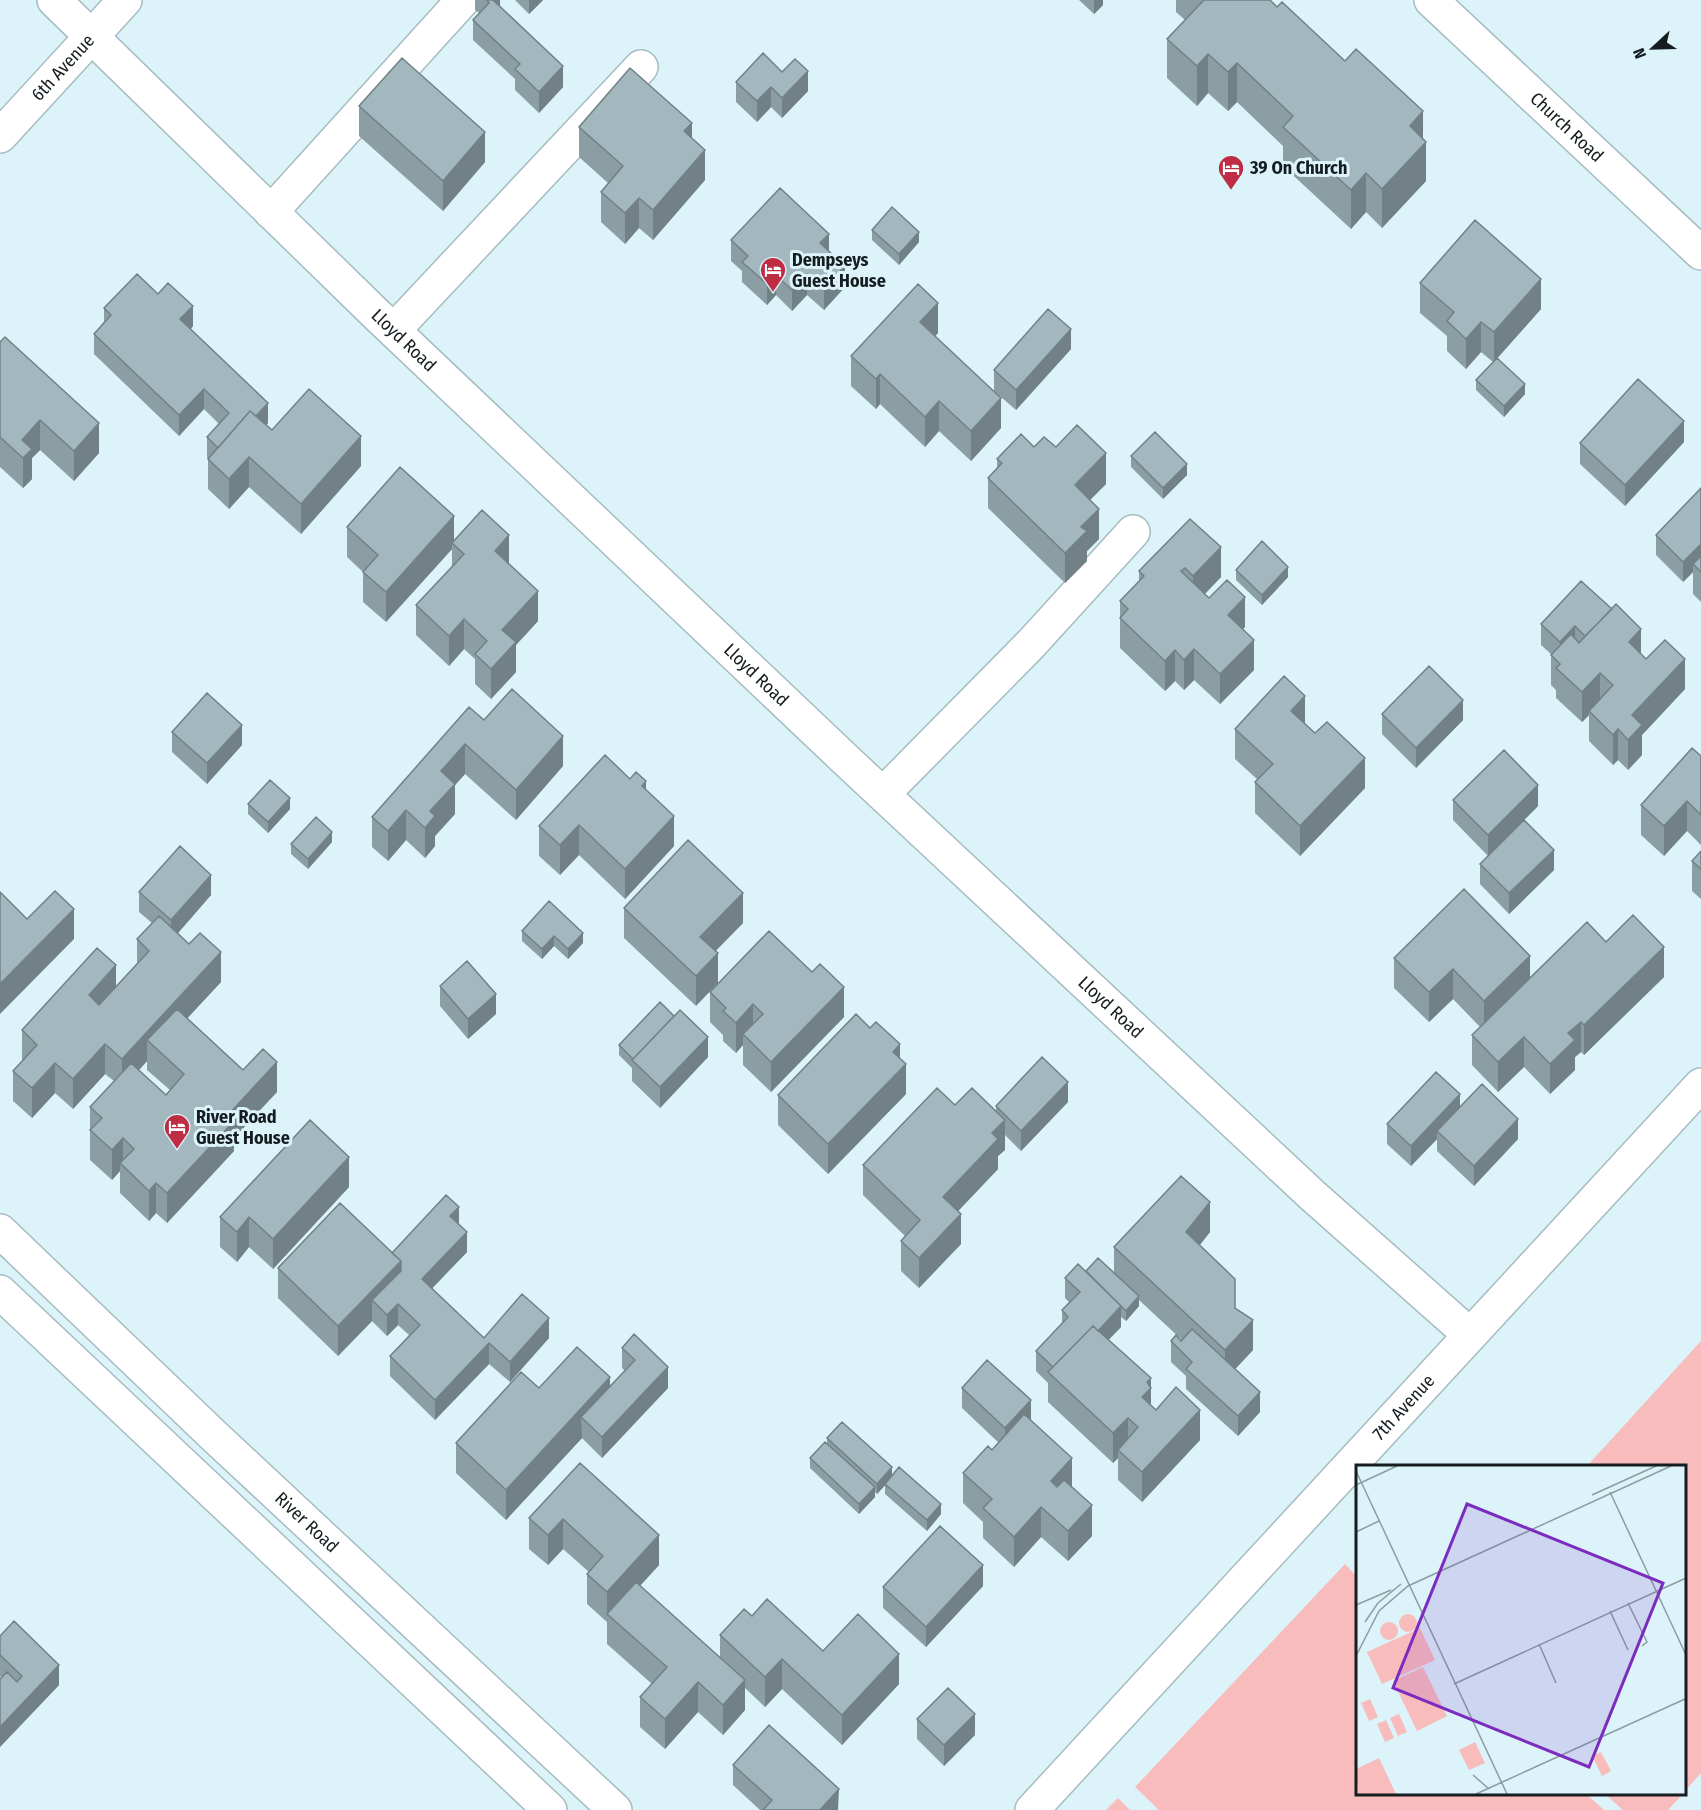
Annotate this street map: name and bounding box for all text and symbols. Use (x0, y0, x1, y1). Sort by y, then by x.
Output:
north arrow (1623, 18, 1683, 78)
street label: 6th Avenue (27, 30, 99, 105)
text: N (1629, 45, 1650, 61)
street label: Church Road (1525, 88, 1608, 167)
hotel icon: 39 On Church (1216, 153, 1246, 191)
place label: 39 On Church (1249, 157, 1347, 179)
place label: Dempseys Guest House (792, 249, 886, 292)
hotel icon: Dempseys Guest House (758, 255, 788, 293)
street label: Lloyd Road (367, 304, 441, 376)
street label: Lloyd Road (719, 639, 793, 711)
street label: Lloyd Road (1074, 972, 1148, 1043)
place label: River Road Guest House (196, 1106, 290, 1149)
hotel icon: River Road Guest House (162, 1112, 192, 1150)
street label: 7th Avenue (1368, 1370, 1439, 1445)
inset map (1356, 1465, 1686, 1795)
street label: River Road (270, 1487, 343, 1557)

